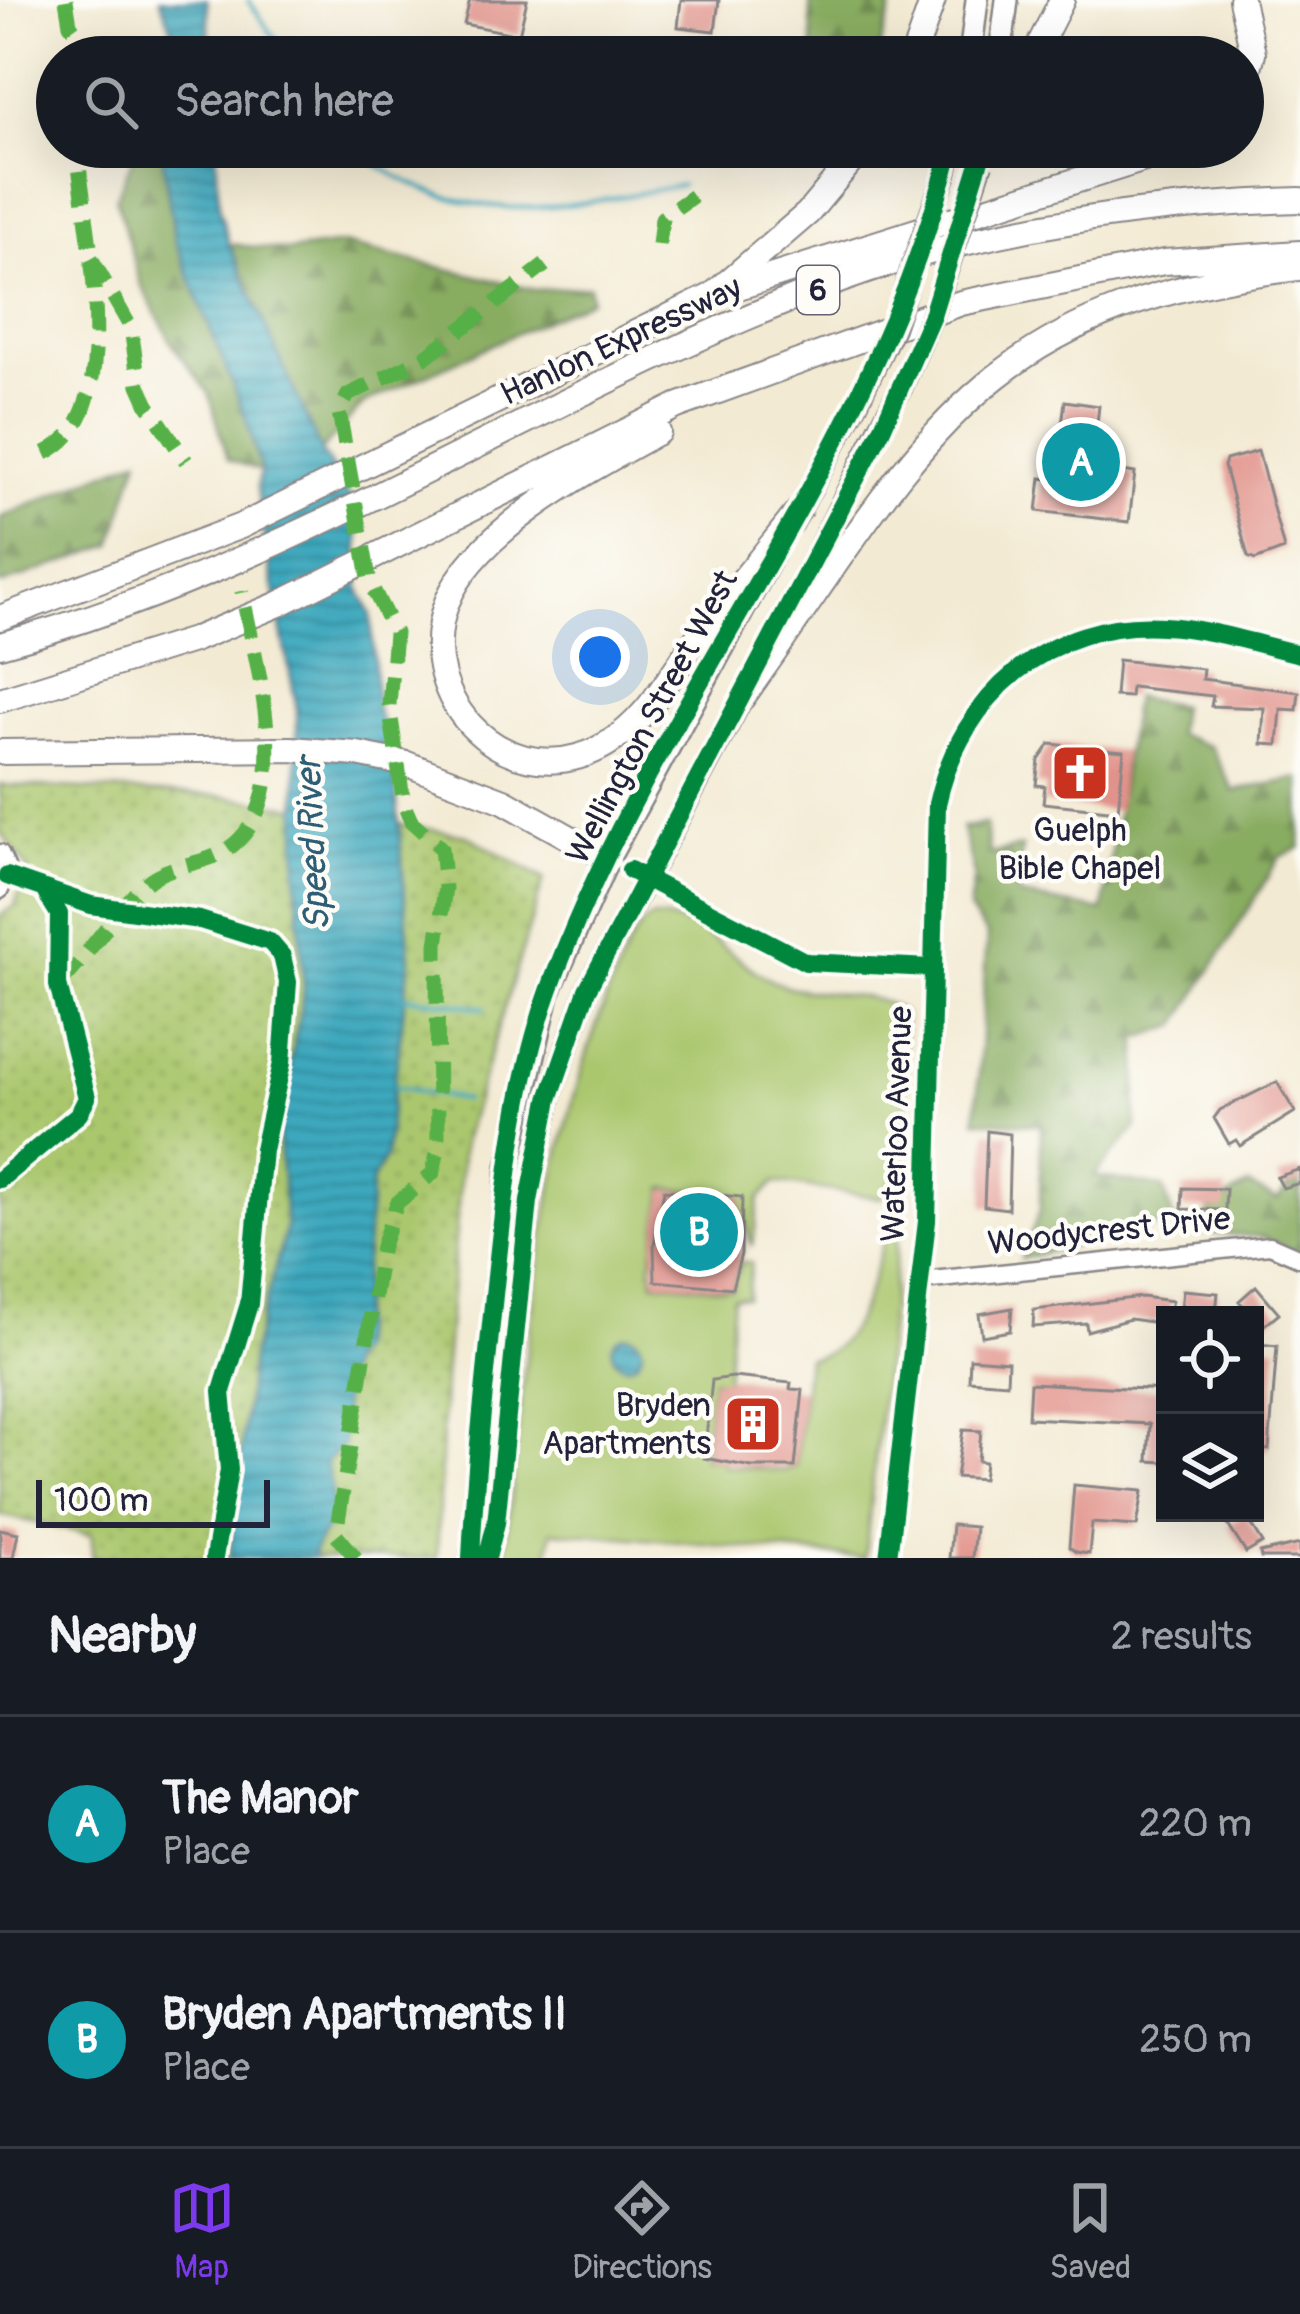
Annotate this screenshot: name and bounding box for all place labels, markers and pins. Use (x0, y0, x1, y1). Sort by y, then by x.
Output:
pin: A (1042, 417, 1120, 507)
church icon: Guelph Bible Chapel (1049, 742, 1111, 804)
place label: Guelph Bible Chapel (999, 810, 1161, 889)
pin: B (660, 1187, 738, 1277)
place label: Bryden Apartments (542, 1385, 711, 1464)
building icon: Bryden Apartments (722, 1393, 784, 1455)

